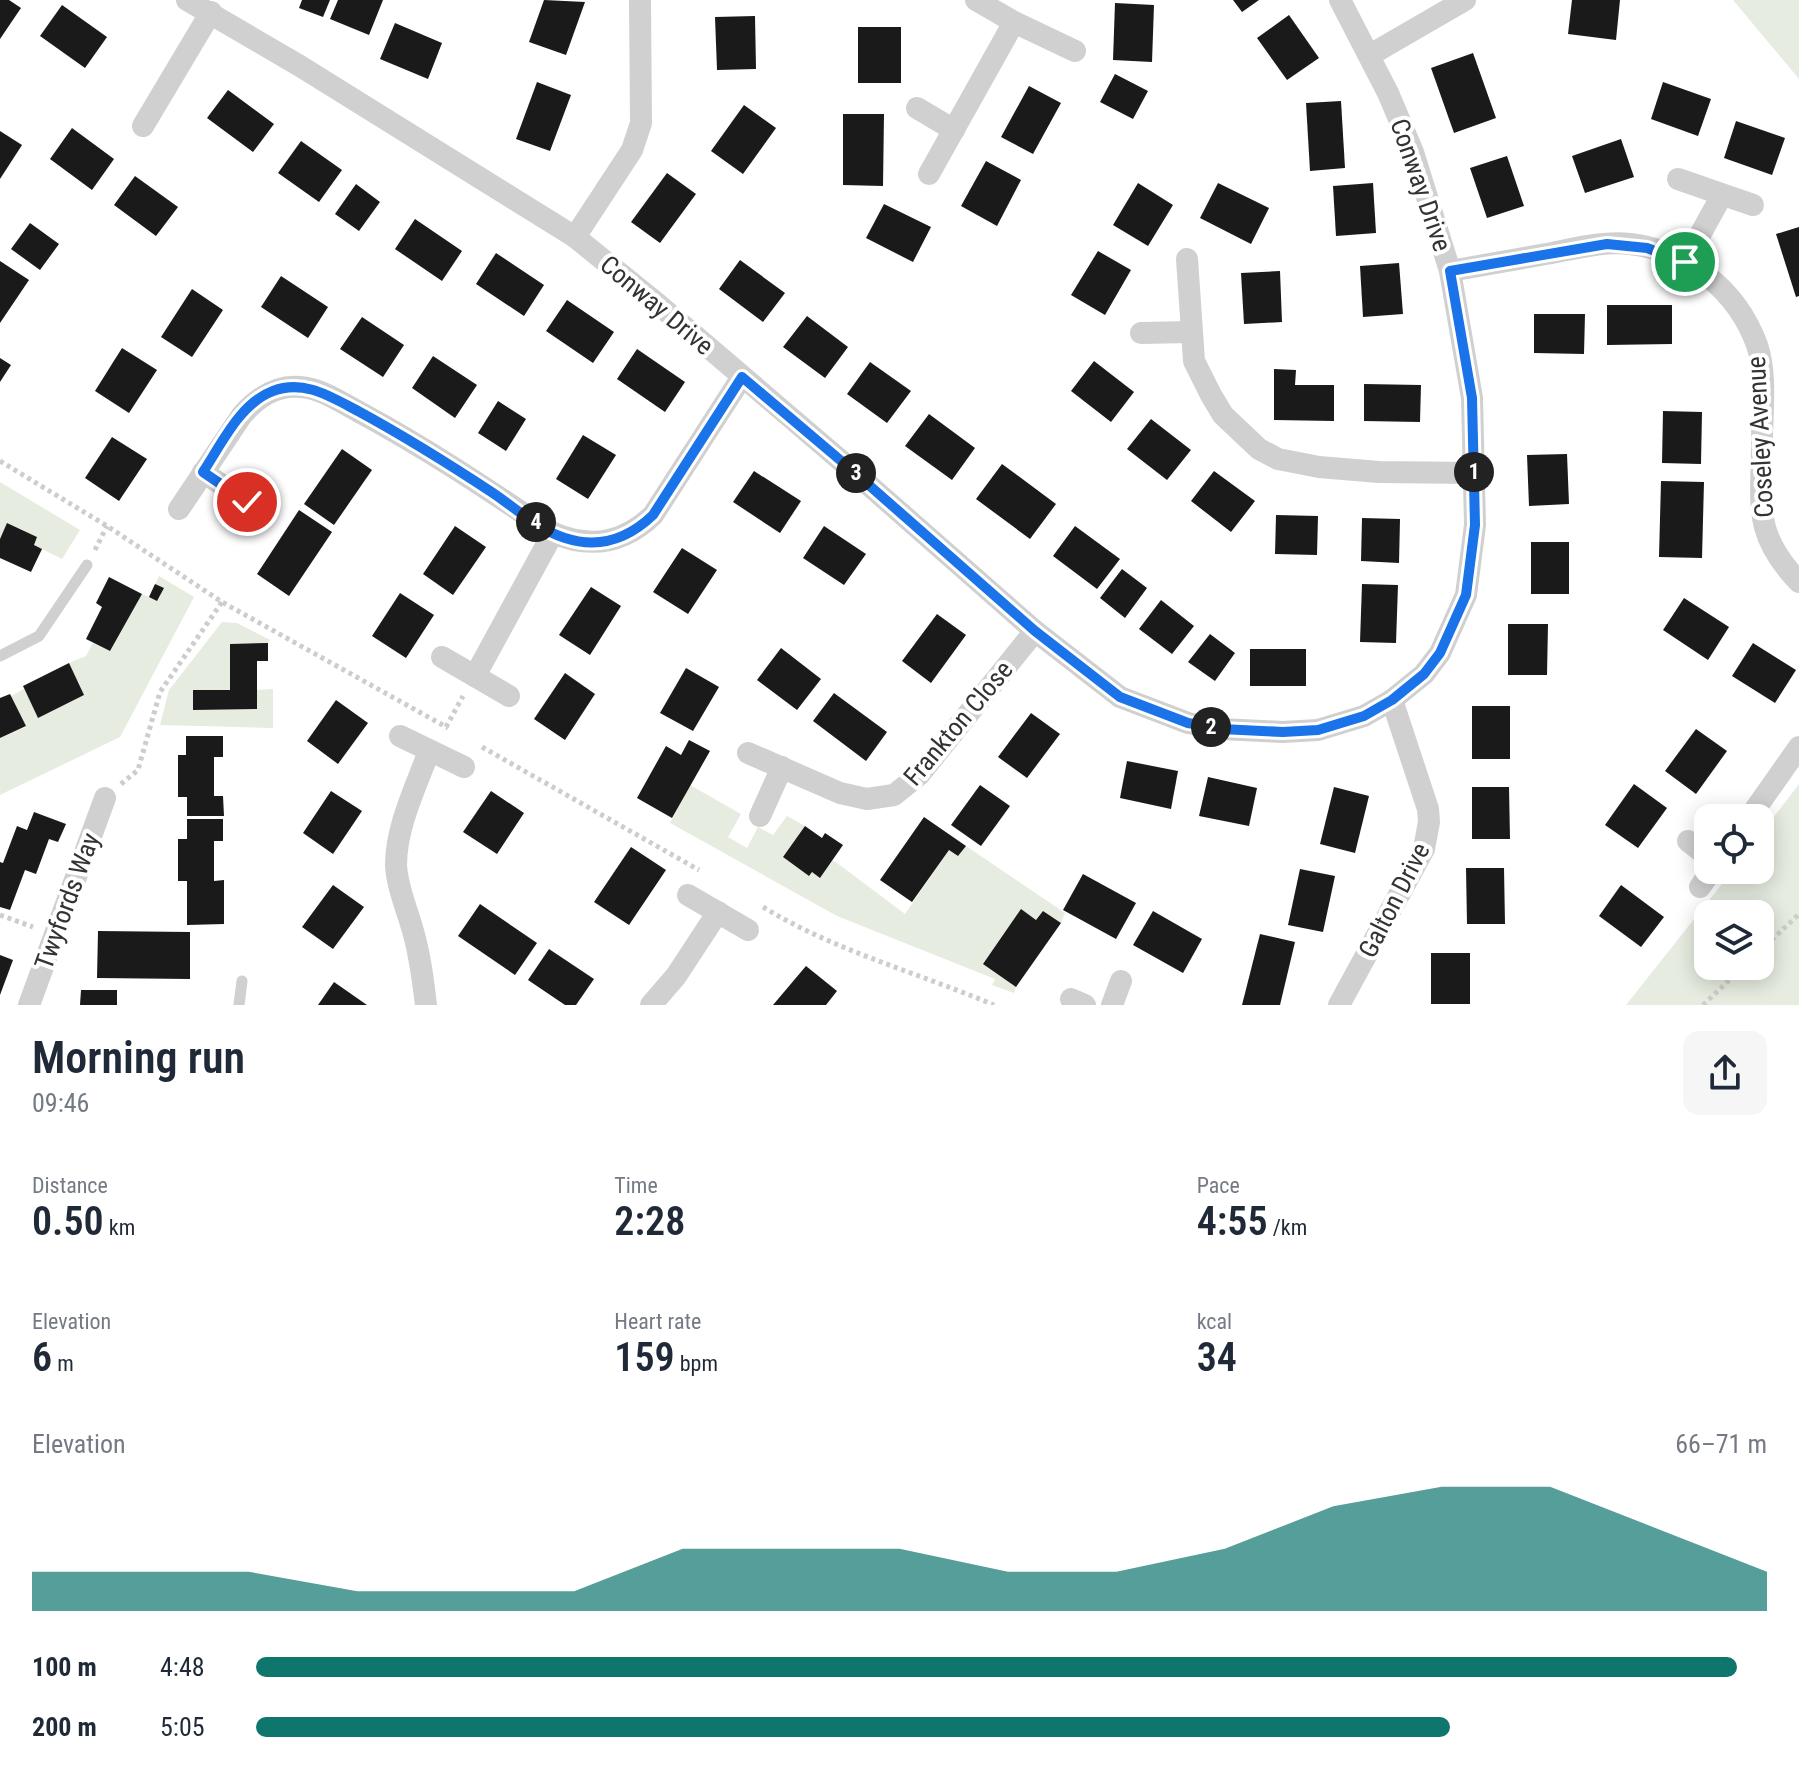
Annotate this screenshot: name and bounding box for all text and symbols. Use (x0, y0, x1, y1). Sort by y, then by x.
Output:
street label: Conway Drive (1384, 115, 1458, 255)
pin (1651, 228, 1719, 296)
icon: arrive (1663, 240, 1707, 284)
street label: Conway Drive (594, 249, 720, 361)
street label: Coseley Avenue (1741, 356, 1779, 518)
pin: 1 (1454, 452, 1494, 492)
pin: 3 (836, 453, 876, 493)
text: 1 (1468, 459, 1480, 484)
text: 3 (850, 460, 862, 485)
pin (213, 468, 281, 536)
icon: check (225, 480, 269, 524)
pin: 4 (516, 502, 556, 542)
text: 4 (530, 509, 542, 534)
street label: Frankton Close (897, 655, 1019, 791)
pin: 2 (1191, 707, 1231, 747)
text: 2 (1205, 714, 1217, 739)
map controls (1694, 804, 1774, 980)
button: locate (1694, 804, 1774, 884)
street label: Twyfords Way (28, 829, 106, 973)
street label: Galton Drive (1352, 838, 1436, 962)
button: layers (1694, 900, 1774, 980)
button: share (1683, 1031, 1767, 1115)
text: Morning run (32, 1032, 245, 1084)
text: 09:46 (32, 1088, 89, 1118)
text: Distance (32, 1173, 108, 1198)
text: Time (614, 1173, 658, 1198)
text: Pace (1197, 1173, 1240, 1198)
text: 0.50 (32, 1198, 104, 1245)
text: 2:28 (614, 1198, 685, 1245)
text: 4:55 (1197, 1198, 1268, 1245)
text: km (104, 1215, 135, 1240)
text: /km (1268, 1215, 1307, 1240)
text: Elevation (32, 1309, 111, 1334)
text: Heart rate (614, 1309, 701, 1334)
text: kcal (1197, 1309, 1232, 1334)
text: 6 (32, 1334, 52, 1381)
text: 159 (614, 1334, 675, 1381)
text: 34 (1197, 1334, 1237, 1381)
text: m (52, 1351, 74, 1376)
text: bpm (675, 1351, 718, 1376)
text: Elevation (32, 1429, 126, 1459)
text: 66–71 m (1675, 1429, 1767, 1459)
text: 100 m (32, 1652, 97, 1682)
text: 4:48 (160, 1652, 205, 1682)
text: 200 m (32, 1712, 97, 1742)
text: 5:05 (160, 1712, 205, 1742)

